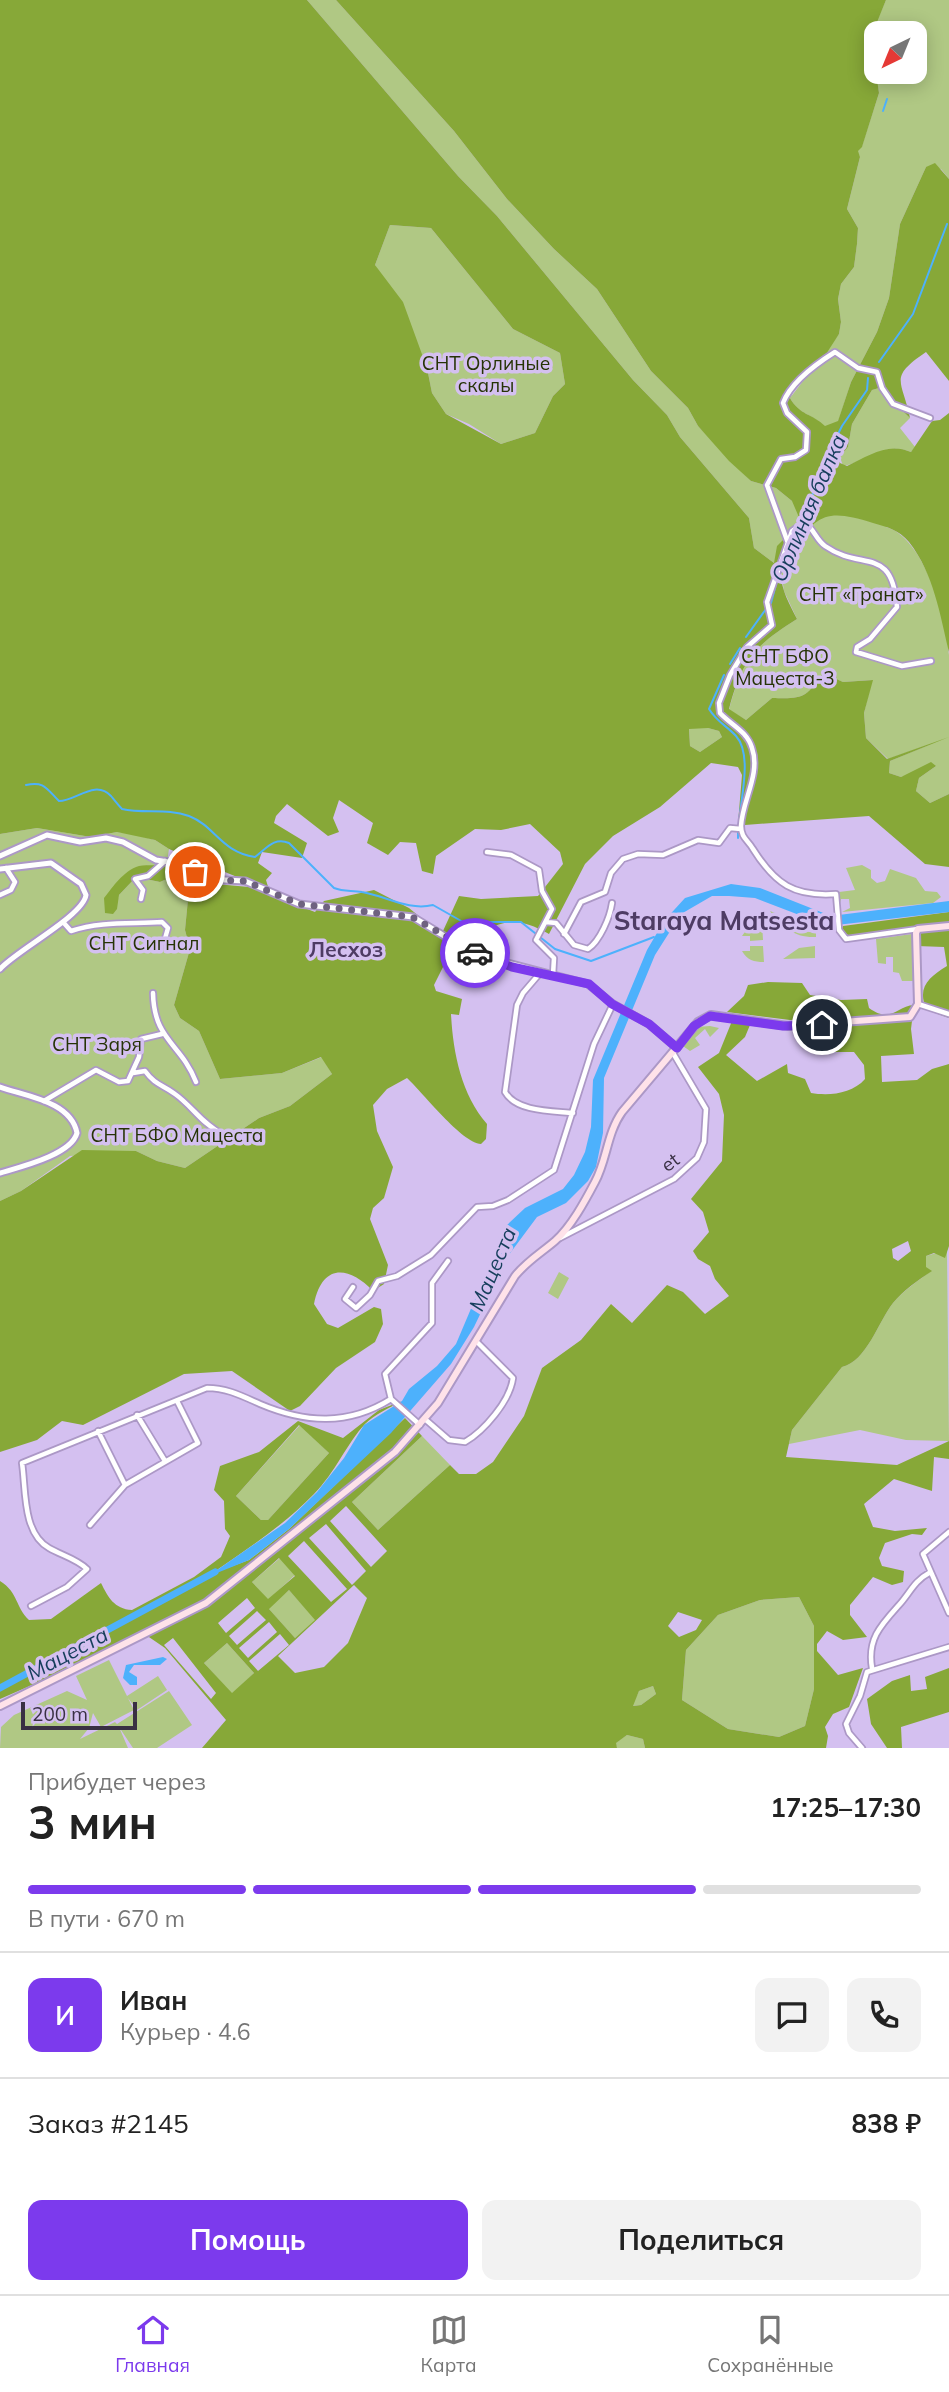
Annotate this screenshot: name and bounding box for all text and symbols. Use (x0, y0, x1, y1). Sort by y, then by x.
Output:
north arrow (864, 21, 928, 84)
map controls (864, 21, 927, 84)
park label: СНТ Орлиные скалы (422, 351, 550, 397)
water label: Орлиная балка (765, 430, 851, 586)
park label: СНТ «Гранат» (799, 582, 923, 606)
park label: СНТ БФО Мацеста-3 (735, 644, 835, 690)
pin (165, 842, 225, 902)
icon: bag (176, 853, 214, 891)
district label: Staraya Matsesta (614, 904, 834, 937)
courier (440, 918, 510, 988)
park label: СНТ Сигнал (89, 931, 199, 955)
icon: car (456, 934, 494, 972)
district label: Лесхоз (309, 936, 383, 962)
pin (792, 995, 852, 1055)
icon: home (803, 1006, 841, 1044)
park label: СНТ Заря (52, 1032, 142, 1056)
park label: СНТ БФО Мацеста (91, 1123, 263, 1147)
street label: et (656, 1147, 684, 1177)
water label: Мацеста (463, 1223, 521, 1315)
water label: Мацеста (22, 1621, 112, 1685)
scale bar (21, 1699, 136, 1731)
text: 200 m (32, 1702, 88, 1726)
text: Прибудет через (28, 1767, 206, 1796)
text: 17:25–17:30 (770, 1791, 921, 1824)
text: 3 мин (28, 1793, 157, 1851)
text: В пути · 670 m (28, 1904, 185, 1933)
button: chat (755, 1978, 829, 2052)
button: phone (847, 1978, 921, 2052)
text: Иван (120, 1984, 187, 2017)
text: И (55, 1999, 75, 2032)
text: Курьер · 4.6 (120, 2017, 251, 2046)
text: Заказ #2145 (28, 2107, 189, 2140)
text: 838 ₽ (851, 2107, 921, 2140)
button: Помощь (28, 2200, 468, 2280)
button: Поделиться (482, 2200, 921, 2280)
tab: Главная (115, 2311, 190, 2377)
tab: Карта (421, 2311, 477, 2377)
tab: Сохранённые (707, 2311, 834, 2377)

